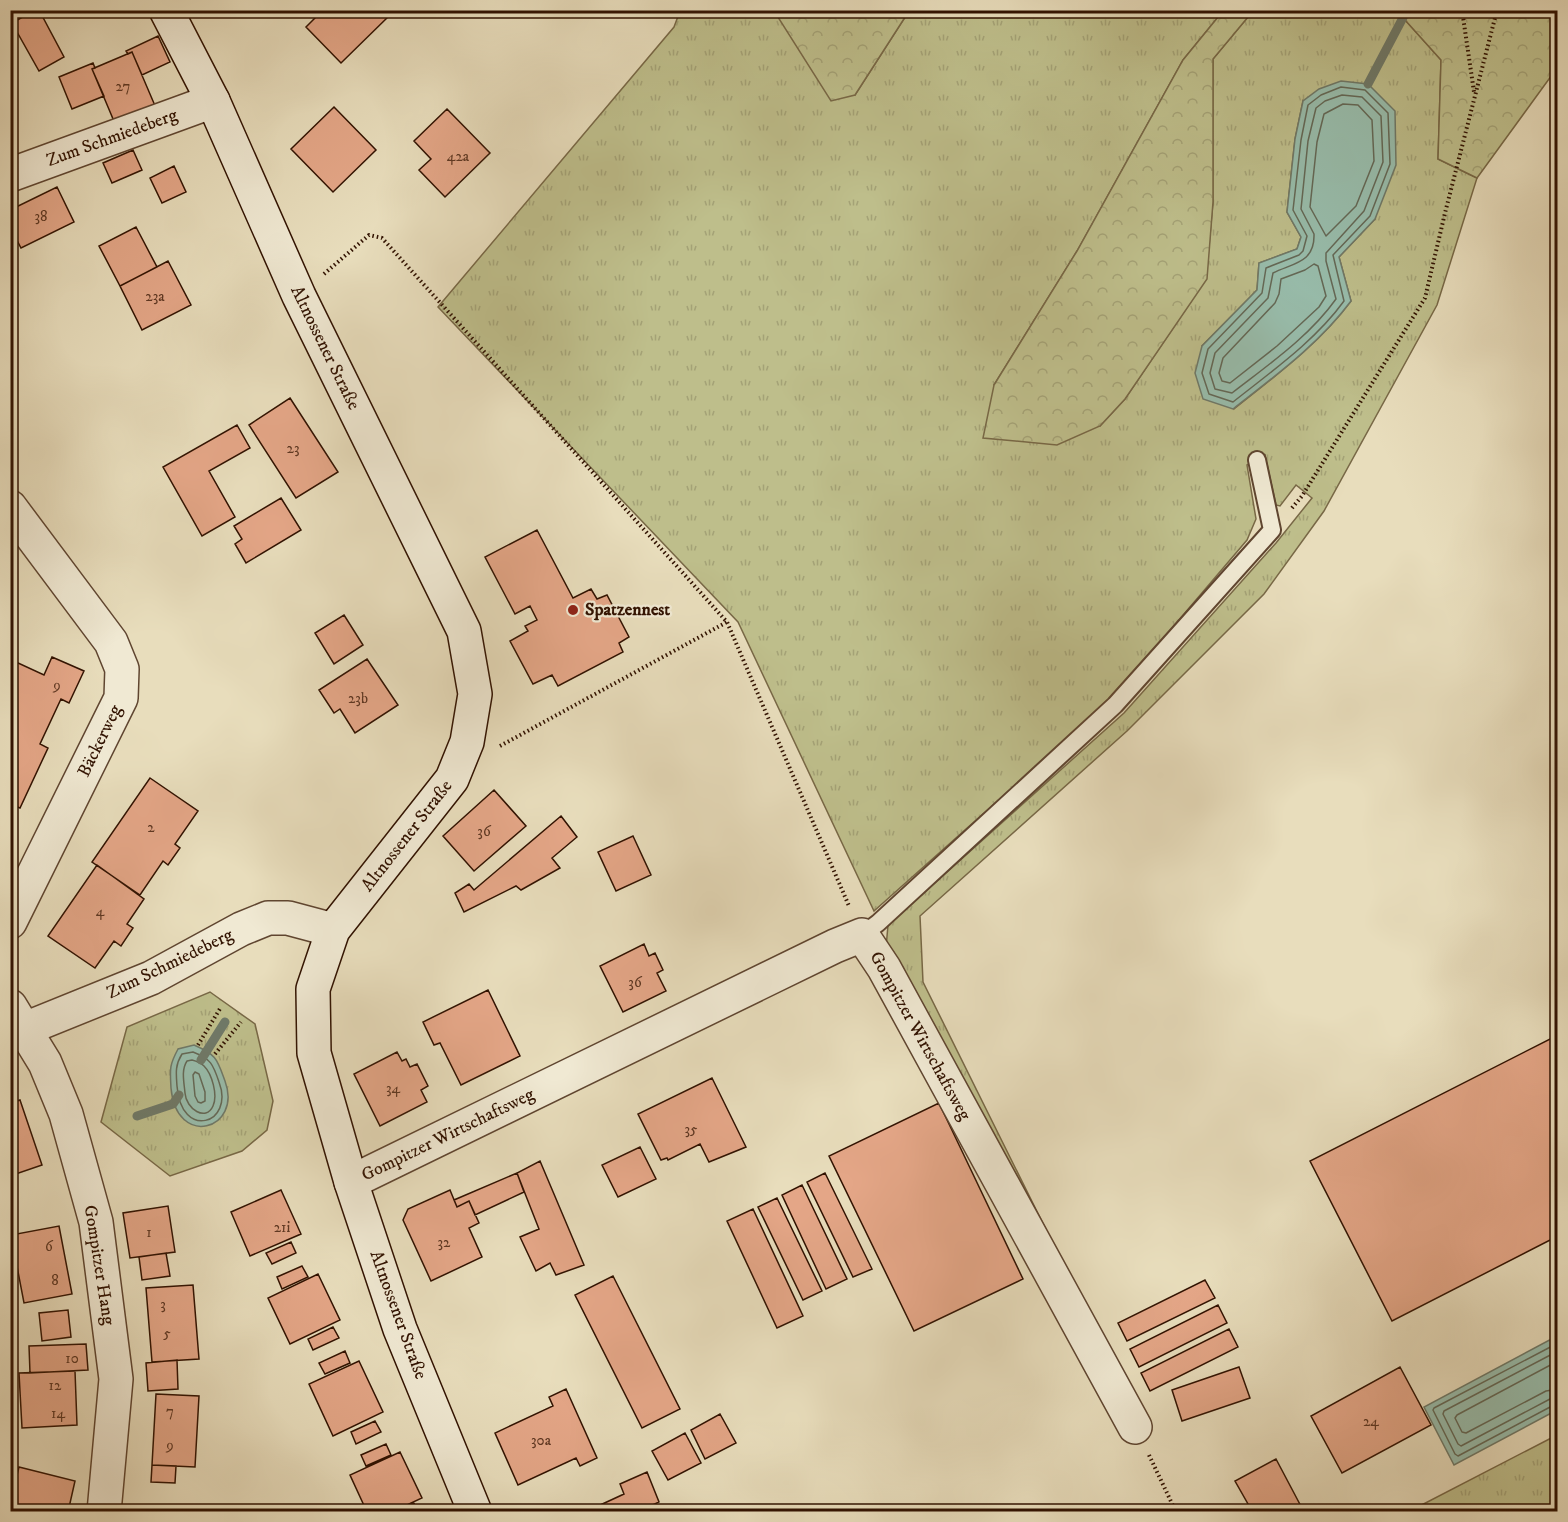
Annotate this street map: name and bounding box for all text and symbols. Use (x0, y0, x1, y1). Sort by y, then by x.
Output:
house number: 27 (116, 77, 131, 96)
street label: Zum Schmiedeberg (44, 104, 181, 172)
house number: 42a (447, 147, 470, 166)
house number: 38 (34, 207, 48, 226)
street label: Altnossener Straße (285, 282, 365, 414)
house number: 23a (145, 287, 165, 306)
house number: 23 (287, 439, 299, 458)
place label: Spatzennest (585, 599, 670, 621)
marker: Spatzennest (566, 603, 580, 617)
house number: 9 (52, 676, 61, 695)
house number: 23b (348, 689, 368, 708)
street label: Bäckerweg (73, 701, 127, 781)
street label: Altnossener Straße (357, 776, 457, 896)
house number: 2 (147, 818, 155, 837)
house number: 36 (477, 822, 492, 841)
house number: 4 (96, 902, 105, 921)
street label: Zum Schmiedeberg (103, 924, 237, 1004)
street label: Gompitzer Wirtschaftsweg (864, 948, 976, 1124)
house number: 36 (628, 973, 643, 992)
house number: 34 (386, 1079, 400, 1098)
street label: Gompitzer Wirtschaftsweg (358, 1083, 538, 1186)
house number: 35 (684, 1120, 698, 1139)
street label: Gompitzer Hang (79, 1204, 119, 1327)
house number: 21i (274, 1218, 291, 1237)
house number: 1 (146, 1223, 152, 1242)
house number: 32 (438, 1233, 451, 1252)
house number: 6 (45, 1237, 54, 1256)
street label: Altnossener Straße (365, 1248, 431, 1382)
house number: 8 (51, 1271, 59, 1290)
house number: 3 (160, 1295, 166, 1314)
house number: 5 (163, 1324, 171, 1343)
house number: 10 (65, 1349, 79, 1368)
house number: 12 (49, 1376, 62, 1395)
house number: 7 (166, 1402, 174, 1421)
house number: 14 (51, 1404, 65, 1423)
house number: 24 (1363, 1412, 1379, 1431)
house number: 30a (531, 1431, 552, 1450)
house number: 9 (165, 1436, 174, 1455)

